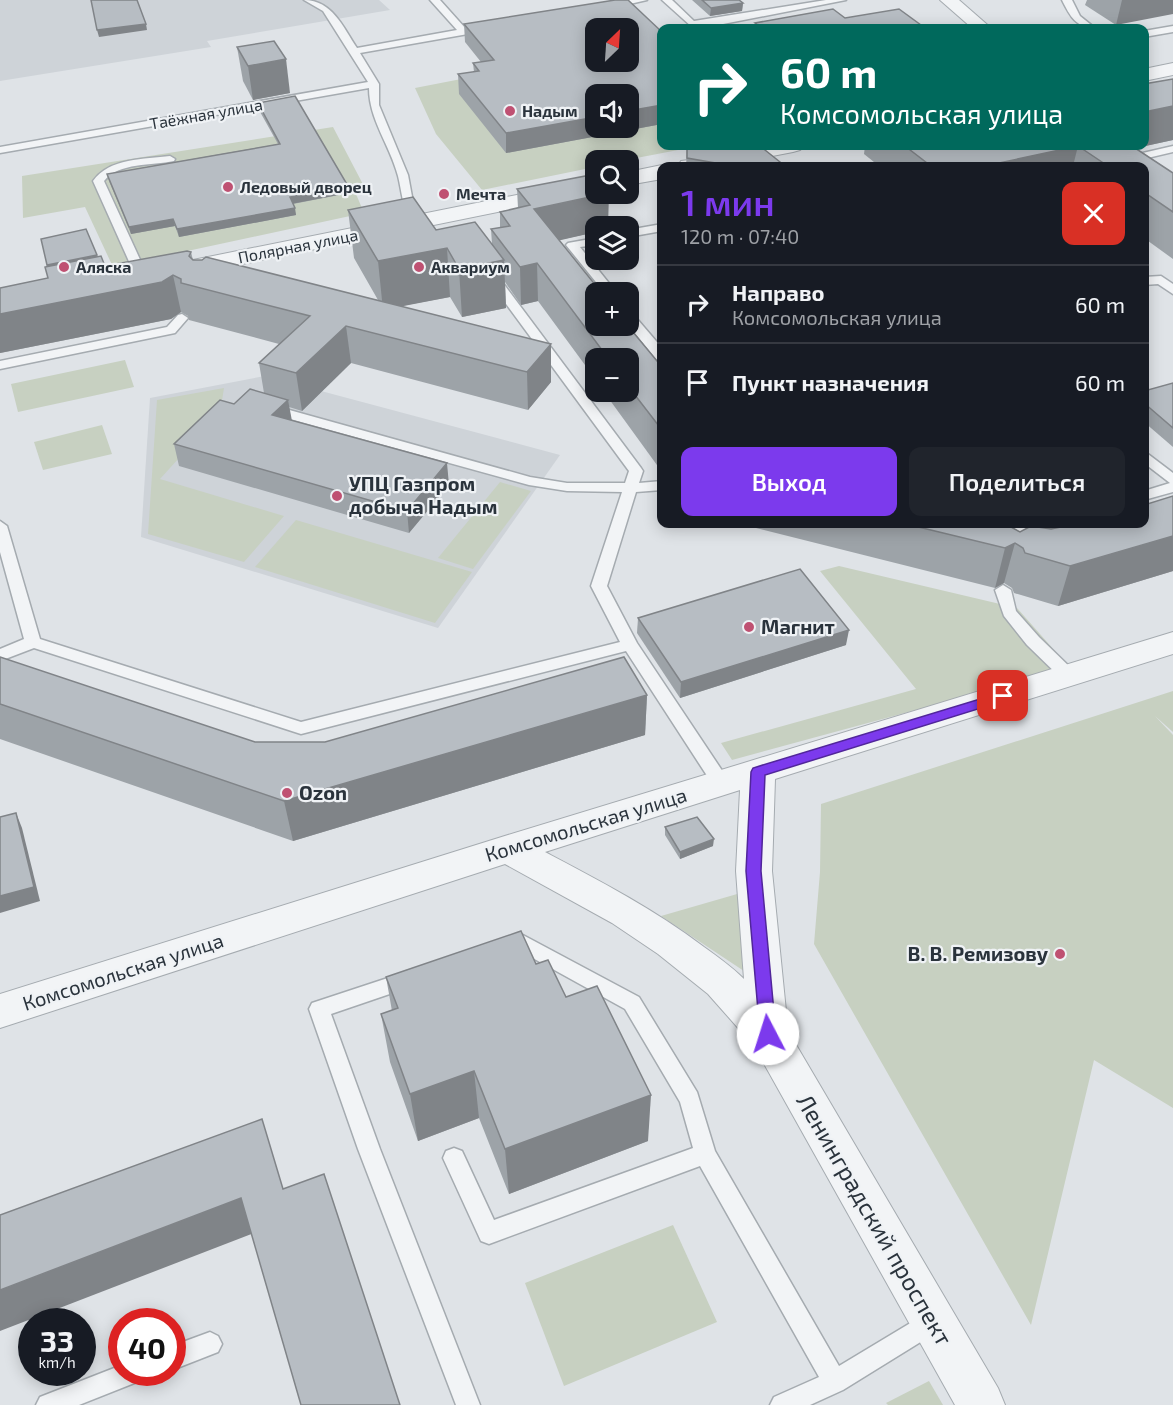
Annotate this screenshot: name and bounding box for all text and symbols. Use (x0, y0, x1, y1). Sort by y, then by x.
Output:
north arrow (585, 18, 639, 72)
map controls (585, 18, 639, 402)
text: 60 m (780, 46, 877, 96)
icon: right (681, 48, 759, 126)
button: sound (585, 84, 639, 138)
street label: Таёжная улица (148, 94, 264, 134)
text: Комсомольская улица (780, 97, 1063, 129)
place label: Надым (522, 101, 577, 120)
marker: Надым (503, 104, 517, 118)
button: search (585, 150, 639, 204)
place label: Ледовый дворец (240, 177, 372, 196)
marker: Ледовый дворец (221, 180, 235, 194)
text: 1 мин (681, 180, 775, 223)
button: close (1062, 182, 1125, 245)
place label: Мечта (456, 184, 506, 203)
marker: Мечта (437, 187, 451, 201)
button: layers (585, 216, 639, 270)
text: 120 m · 07:40 (681, 224, 799, 248)
street label: Полярная улица (236, 225, 360, 267)
place label: Аляска (76, 257, 131, 276)
place label: Аквариум (431, 257, 510, 276)
marker: Аляска (57, 260, 71, 274)
marker: Аквариум (412, 260, 426, 274)
text: Направо (732, 279, 825, 305)
button: + (585, 282, 639, 336)
icon: right (681, 288, 714, 321)
text: 60 m (1075, 291, 1125, 317)
text: Комсомольская улица (732, 305, 942, 329)
button: − (585, 348, 639, 402)
icon: arrive (681, 366, 714, 399)
text: Пункт назначения (732, 369, 929, 395)
text: 60 m (1075, 369, 1125, 395)
button: Выход (681, 447, 897, 516)
button: Поделиться (909, 447, 1125, 516)
place label: УПЦ Газпром добыча Надым (349, 471, 497, 518)
marker: УПЦ Газпром добыча Надым (330, 489, 344, 503)
place label: Магнит (761, 614, 835, 638)
marker: Магнит (742, 620, 756, 634)
pin (977, 670, 1028, 721)
icon: arrive (986, 679, 1019, 712)
place label: Ozon (299, 780, 347, 804)
street label: Комсомольская улица (482, 782, 690, 867)
marker: Ozon (280, 786, 294, 800)
street label: Комсомольская улица (19, 927, 226, 1016)
place label: В. В. Ремизову (908, 941, 1049, 965)
marker: В. В. Ремизову (1053, 947, 1067, 961)
position arrow (736, 1002, 800, 1066)
street label: Ленинградский проспект (791, 1088, 959, 1350)
speed limit sign: 40 (108, 1308, 186, 1386)
text: 33 (40, 1322, 74, 1358)
text: km/h (38, 1353, 76, 1371)

